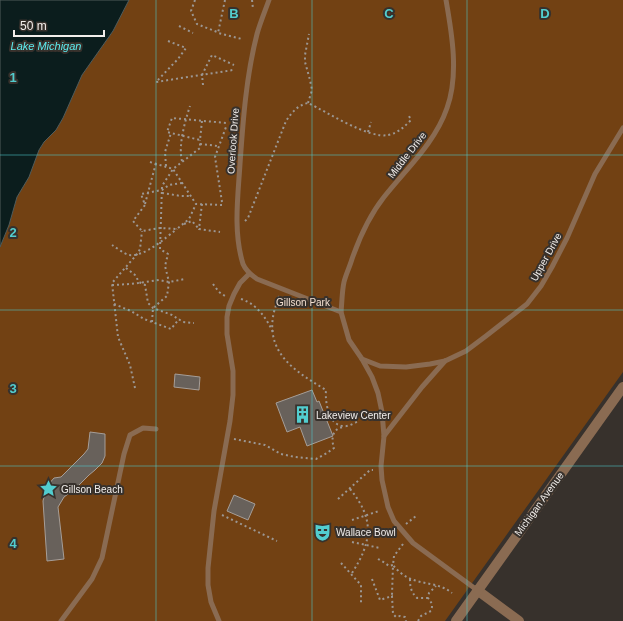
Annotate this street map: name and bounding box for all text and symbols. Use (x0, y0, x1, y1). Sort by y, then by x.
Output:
text: B (229, 6, 239, 21)
text: C (384, 6, 394, 21)
text: D (540, 6, 550, 21)
scale bar (14, 12, 104, 38)
text: 50 m (20, 19, 47, 33)
water label: Lake Michigan (11, 40, 81, 52)
text: 1 (9, 70, 17, 85)
street label: Overlook Drive (225, 107, 241, 174)
street label: Middle Drive (386, 129, 429, 180)
text: 2 (9, 225, 17, 240)
street label: Upper Drive (528, 231, 564, 283)
park label: Gillson Park (276, 297, 331, 308)
text: 3 (9, 381, 17, 396)
building icon: Lakeview Center (293, 405, 313, 425)
place label: Lakeview Center (316, 410, 391, 421)
street label: Michigan Avenue (512, 470, 566, 538)
place icon: Gillson Beach (38, 479, 58, 499)
place label: Gillson Beach (61, 484, 123, 495)
theatre icon: Wallace Bowl (313, 522, 333, 542)
place label: Wallace Bowl (336, 527, 396, 538)
text: 4 (9, 536, 17, 551)

